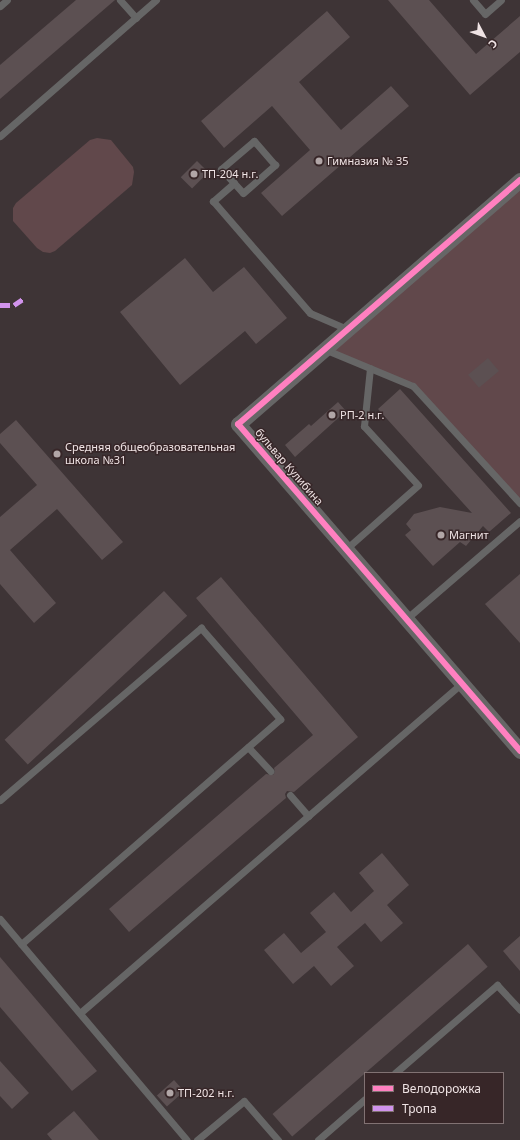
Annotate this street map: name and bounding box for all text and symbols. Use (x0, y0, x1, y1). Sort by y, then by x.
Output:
north arrow (464, 16, 504, 56)
text: С (485, 37, 501, 52)
place label: Гимназия № 35 (327, 154, 408, 168)
marker: Гимназия № 35 (314, 156, 324, 166)
place label: ТП-204 н.г. (202, 167, 258, 181)
marker: ТП-204 н.г. (189, 169, 199, 179)
place label: РП-2 н.г. (340, 408, 384, 422)
marker: РП-2 н.г. (327, 410, 337, 420)
street label: бульвар Кулибина (252, 426, 326, 508)
place label: Средняя общеобразовательная школа №31 (65, 441, 235, 467)
marker: Средняя общеобразовательная школа №31 (52, 449, 62, 459)
place label: Магнит (449, 528, 489, 542)
marker: Магнит (436, 530, 446, 540)
legend (364, 1072, 504, 1124)
text: Велодорожка (402, 1080, 481, 1097)
place label: ТП-202 н.г. (178, 1086, 234, 1100)
marker: ТП-202 н.г. (165, 1088, 175, 1098)
text: Тропа (402, 1100, 437, 1117)

